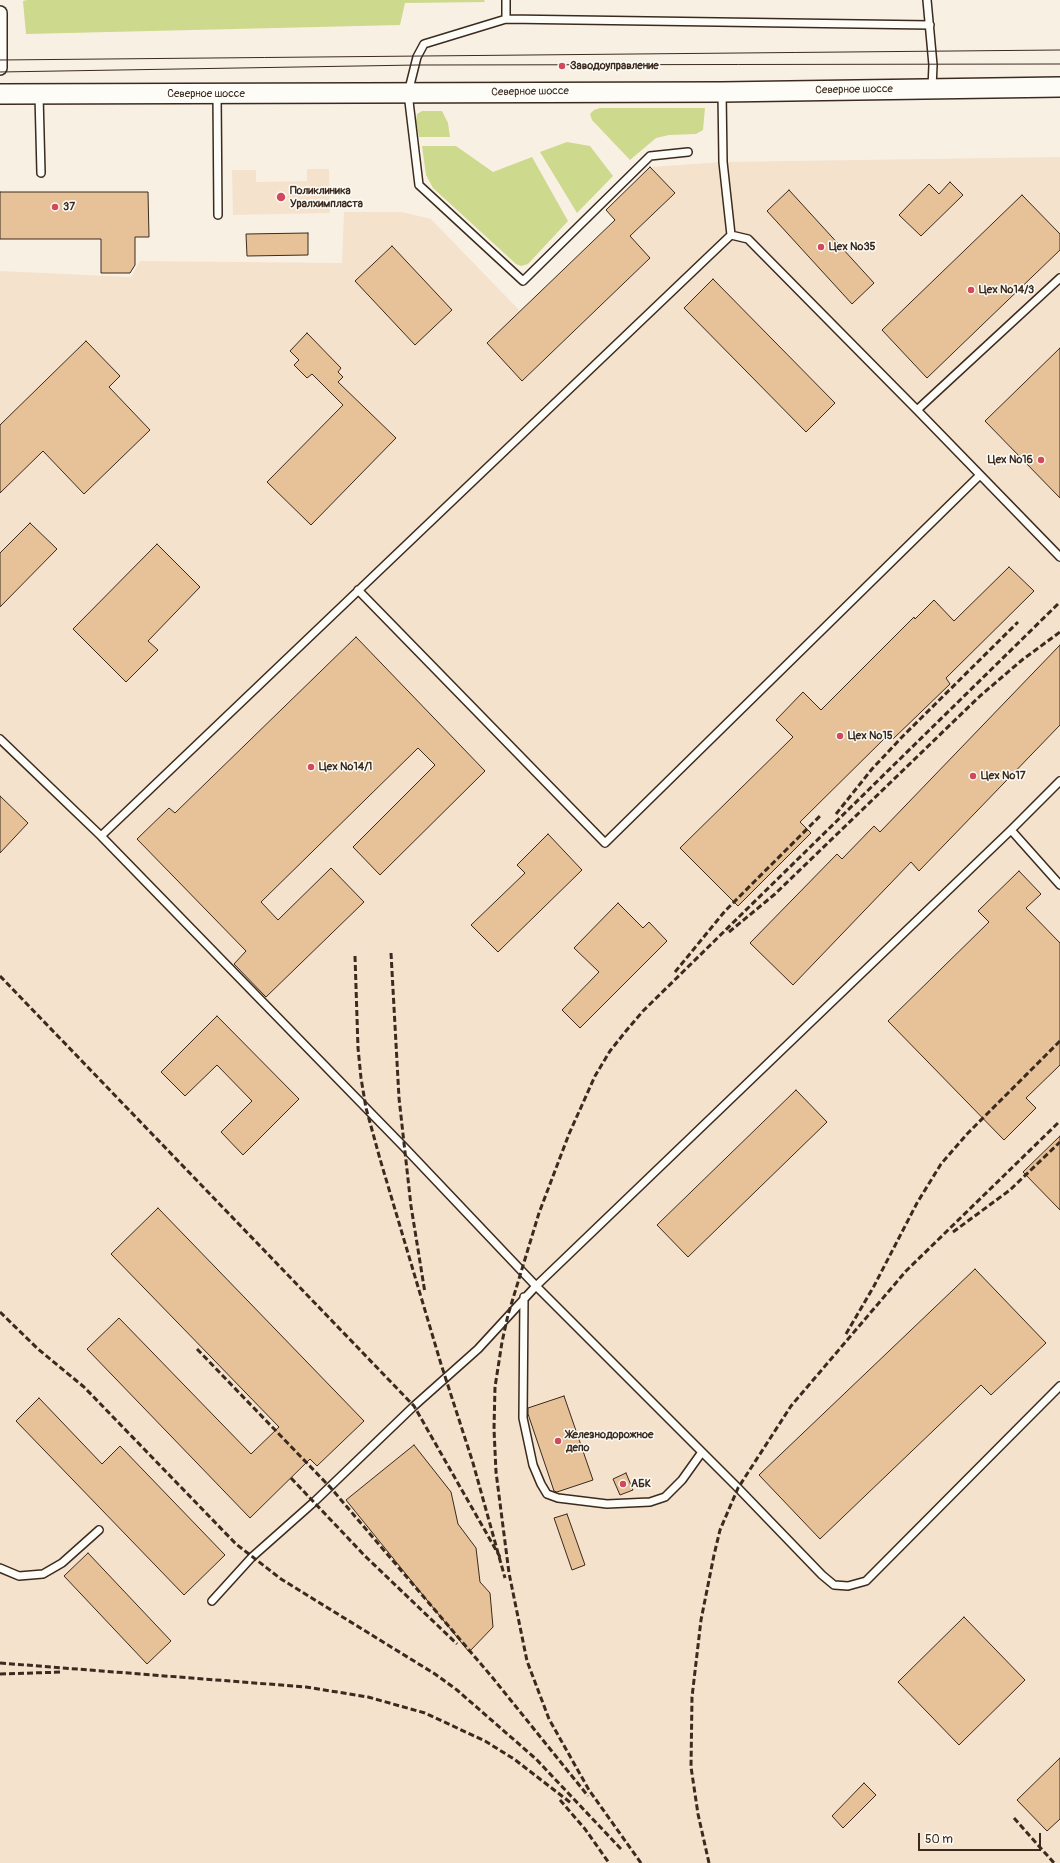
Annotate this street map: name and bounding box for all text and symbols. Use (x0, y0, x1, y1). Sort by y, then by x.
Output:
place label: Заводоуправление (570, 59, 659, 73)
marker: Заводоуправление (557, 61, 567, 71)
street label: Северное шоссе (815, 83, 893, 97)
street label: Северное шоссе (491, 85, 569, 99)
street label: Северное шоссе (167, 87, 245, 101)
place label: Поликлиника Уралхимпласта (290, 184, 363, 210)
marker: Поликлиника Уралхимпласта (275, 191, 287, 203)
place label: 37 (63, 200, 75, 214)
marker: 37 (50, 202, 60, 212)
place label: Цех №35 (829, 240, 876, 254)
marker: Цех №35 (816, 242, 826, 252)
place label: Цех №14/3 (979, 283, 1034, 297)
marker: Цех №14/3 (966, 285, 976, 295)
place label: Цех №16 (988, 453, 1033, 467)
marker: Цех №16 (1036, 455, 1046, 465)
place label: Цех №15 (848, 729, 893, 743)
marker: Цех №15 (835, 731, 845, 741)
place label: Цех №14/1 (319, 760, 372, 774)
marker: Цех №14/1 (306, 762, 316, 772)
place label: Цех №17 (981, 769, 1026, 783)
marker: Цех №17 (968, 771, 978, 781)
place label: Железнодорожное депо (566, 1428, 653, 1454)
marker: Железнодорожное депо (553, 1436, 563, 1446)
place label: АБК (631, 1477, 651, 1491)
marker: АБК (618, 1479, 628, 1489)
scale bar (920, 1825, 1043, 1851)
text: 50 m (925, 1832, 953, 1847)

